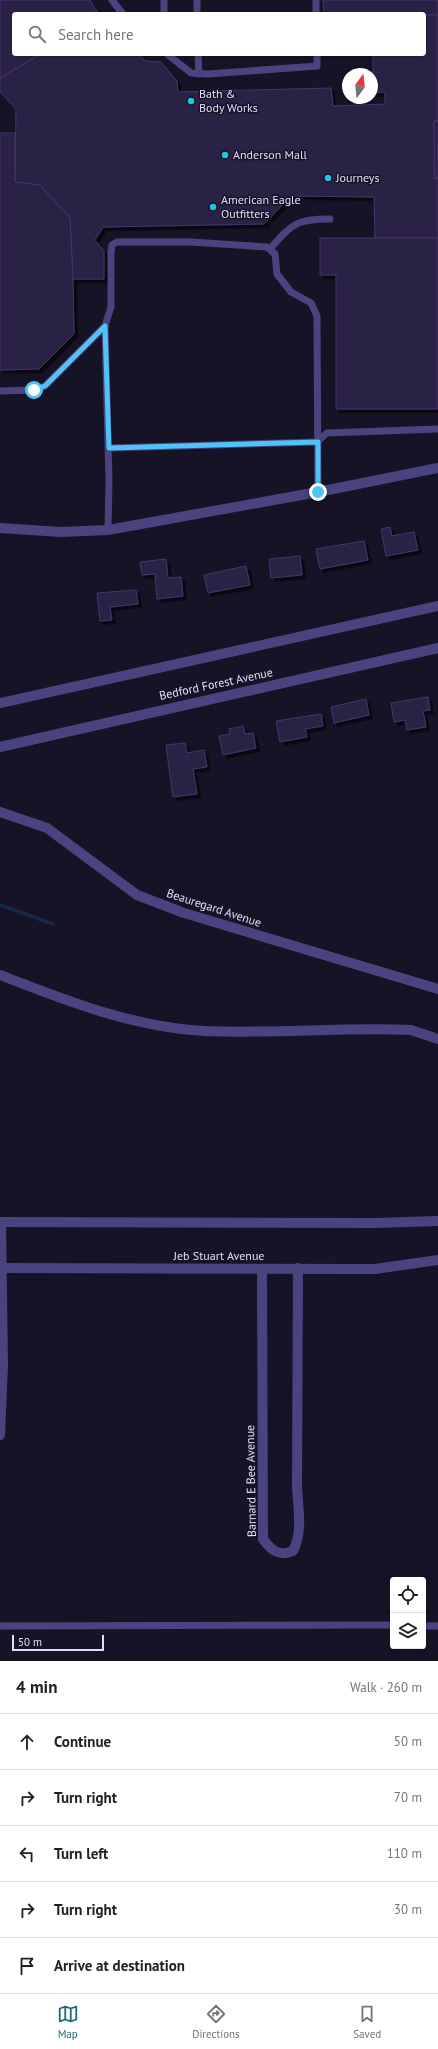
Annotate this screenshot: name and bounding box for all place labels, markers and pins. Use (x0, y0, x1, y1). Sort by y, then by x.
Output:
place label: Bath & Body Works (199, 86, 258, 115)
marker: Bath & Body Works (186, 96, 196, 106)
place label: Anderson Mall (233, 147, 307, 162)
marker: Anderson Mall (220, 150, 230, 160)
place label: Journeys (335, 170, 380, 185)
marker: Journeys (323, 173, 333, 183)
place label: American Eagle Outfitters (221, 192, 301, 221)
marker: American Eagle Outfitters (208, 202, 218, 212)

